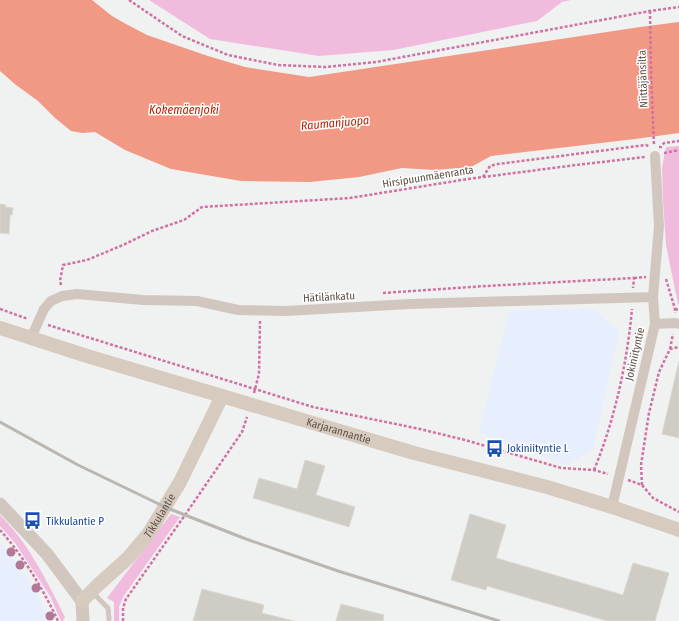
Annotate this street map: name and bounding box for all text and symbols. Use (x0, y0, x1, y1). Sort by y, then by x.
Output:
street label: Niittäjänsilta (635, 50, 651, 108)
water label: Kokemäenjoki (149, 103, 219, 117)
water label: Raumanjuopa (300, 113, 370, 133)
street label: Hirsipuunmäenranta (381, 163, 475, 191)
street label: Hätilänkatu (303, 289, 355, 305)
street label: Jokiniityntie (623, 326, 647, 382)
street label: Karjarannantie (305, 415, 373, 446)
bus stop icon: Jokiniityntie L (484, 438, 504, 458)
place label: Jokiniityntie L (507, 442, 569, 455)
street label: Tikkulantie (141, 491, 178, 541)
bus stop icon: Tikkulantie P (23, 511, 43, 531)
place label: Tikkulantie P (46, 515, 104, 528)

